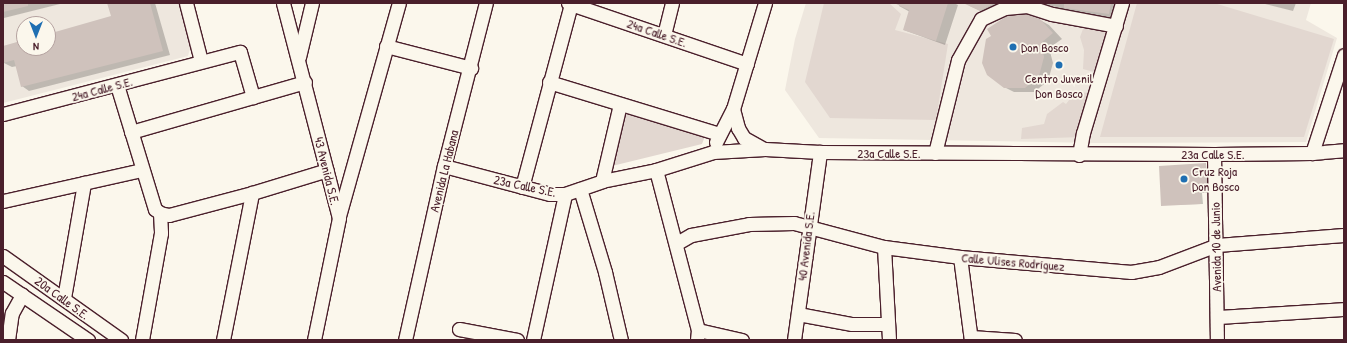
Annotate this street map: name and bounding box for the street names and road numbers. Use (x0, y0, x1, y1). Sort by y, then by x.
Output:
street label: 24a Calle S.E. (625, 15, 689, 51)
street label: 24a Calle S.E. (70, 73, 134, 105)
street label: Avenida La Habana (426, 128, 462, 214)
street label: 43 Avenida S.E. (311, 135, 343, 207)
street label: 23a Calle S.E. (857, 145, 921, 161)
street label: 23a Calle S.E. (1181, 146, 1245, 162)
street label: 23a Calle S.E. (492, 172, 558, 200)
street label: Avenida 10 de Junio (1207, 202, 1225, 292)
street label: 40 Avenida S.E. (794, 210, 818, 282)
street label: Calle Ulises Rodríguez (961, 250, 1065, 274)
street label: 20a Calle S.E. (32, 273, 92, 323)

